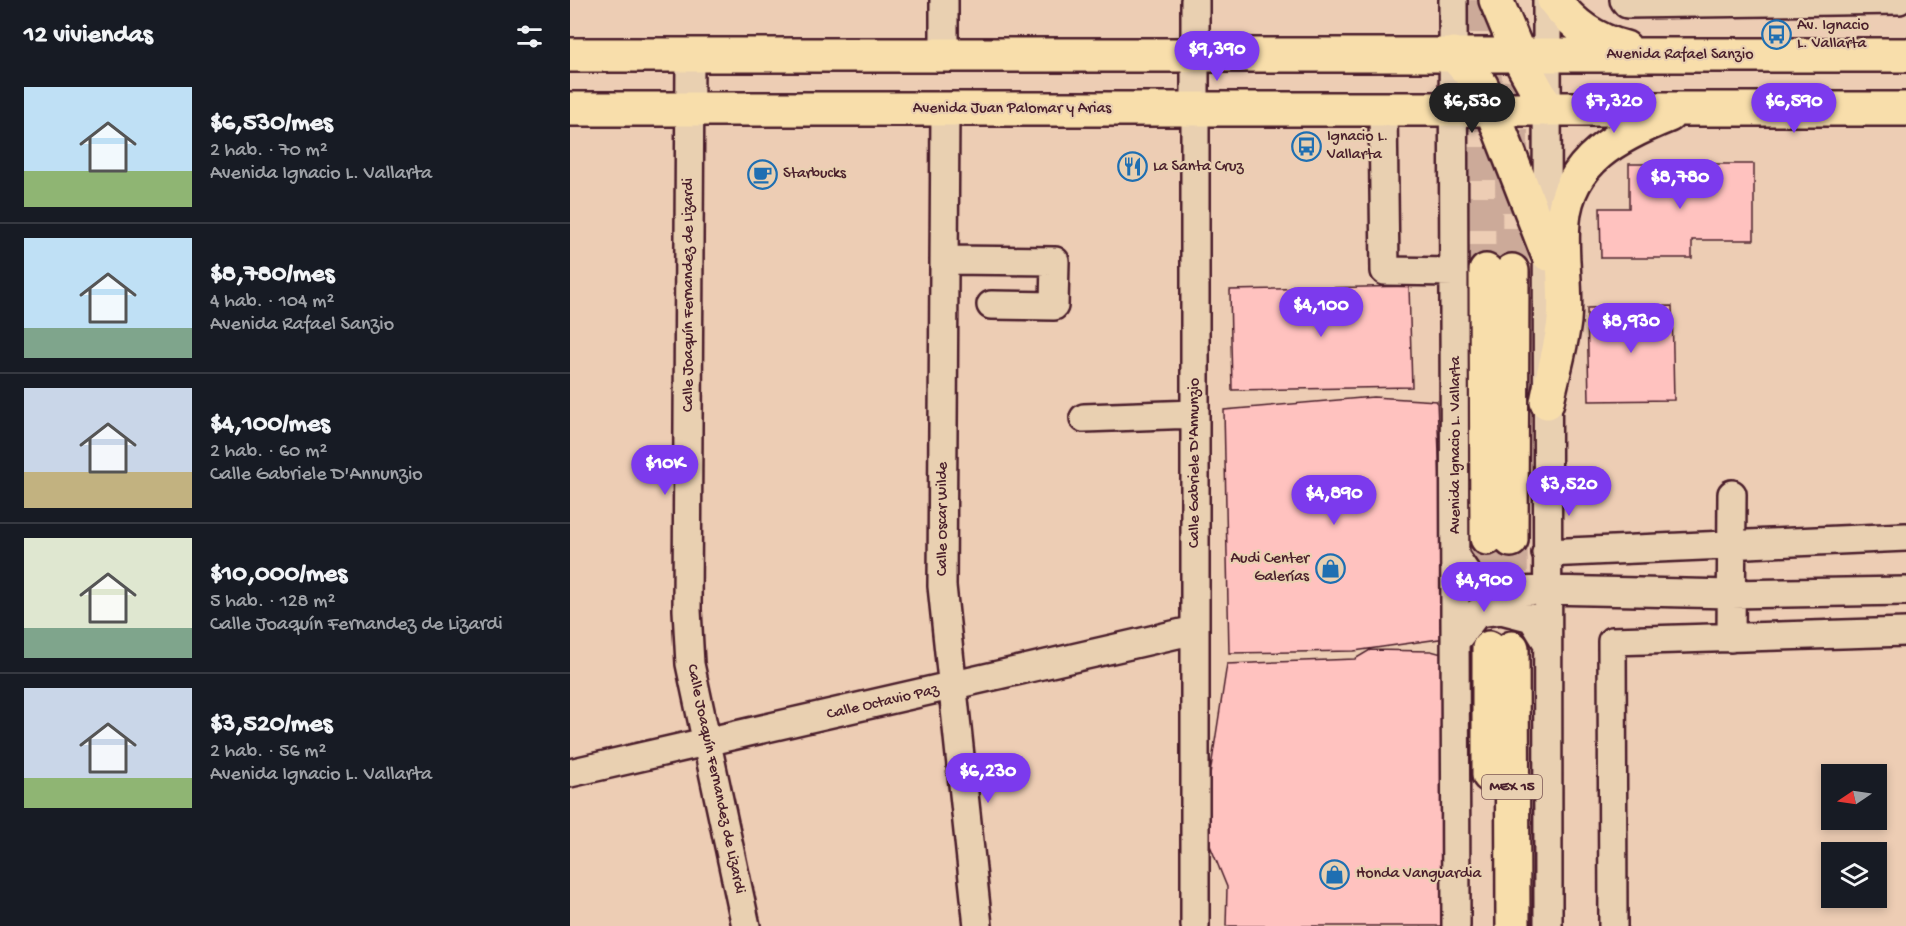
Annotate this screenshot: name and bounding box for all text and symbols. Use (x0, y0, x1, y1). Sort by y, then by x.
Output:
place label: Av. Ignacio L. Vallarta (1797, 17, 1869, 54)
bus stop icon: Av. Ignacio L. Vallarta (1760, 19, 1792, 51)
icon: filters (513, 20, 546, 53)
text: 12 viviendas (24, 21, 153, 52)
pin: $9,390 (1168, 31, 1266, 82)
text: $9,390 (1188, 39, 1246, 62)
street label: Avenida Rafael Sanzio (1606, 46, 1754, 65)
pin: $6,530 (1423, 83, 1521, 134)
pin: $7,320 (1565, 83, 1663, 134)
pin: $6,590 (1745, 83, 1843, 134)
text: $6,530 (1443, 91, 1501, 114)
text: $7,320 (1585, 91, 1643, 114)
text: $6,590 (1765, 91, 1823, 114)
street label: Avenida Juan Palomar y Arias (913, 100, 1112, 119)
text: $6,530/mes (210, 109, 333, 140)
icon: home (72, 111, 144, 183)
place label: Ignacio L. Vallarta (1326, 128, 1388, 165)
bus stop icon: Ignacio L. Vallarta (1290, 130, 1322, 162)
text: 2 hab. · 70 m² (210, 140, 328, 163)
restaurant icon: La Santa Cruz (1116, 151, 1148, 183)
cafe icon: Starbucks (746, 158, 778, 190)
place label: La Santa Cruz (1153, 158, 1244, 177)
pin: $8,780 (1631, 159, 1729, 210)
text: Avenida Ignacio L. Vallarta (210, 163, 432, 186)
place label: Starbucks (783, 165, 847, 184)
text: $8,780 (1651, 167, 1709, 190)
street label: Calle Joaquín Fernandez de Lizardi (680, 178, 699, 412)
text: $8,780/mes (210, 260, 334, 291)
icon: home (72, 262, 144, 334)
pin: $4,100 (1272, 287, 1370, 338)
text: 4 hab. · 104 m² (210, 291, 334, 314)
text: $4,100 (1293, 295, 1349, 318)
pin: $8,930 (1582, 303, 1680, 354)
text: $8,930 (1602, 311, 1660, 334)
text: Avenida Rafael Sanzio (210, 314, 394, 337)
street label: Avenida Ignacio L. Vallarta (1447, 355, 1466, 534)
street label: Calle Gabriele D'Annunzio (1186, 378, 1205, 548)
text: $4,100/mes (210, 410, 330, 441)
icon: home (72, 412, 144, 484)
text: 2 hab. · 60 m² (210, 441, 327, 464)
pin: $10K (629, 445, 701, 496)
text: $10K (645, 453, 685, 476)
street label: Calle Oscar Wilde (934, 461, 953, 576)
text: Calle Gabriele D'Annunzio (210, 464, 423, 487)
pin: $3,520 (1520, 466, 1618, 517)
text: $3,520 (1540, 474, 1598, 497)
pin: $4,890 (1285, 475, 1383, 526)
text: $4,890 (1305, 483, 1363, 506)
place label: Audi Center Galerías (1230, 550, 1310, 587)
shop icon: Audi Center Galerías (1314, 552, 1346, 584)
text: $10,000/mes (210, 560, 347, 591)
icon: home (72, 562, 144, 634)
pin: $4,900 (1435, 562, 1533, 613)
text: $4,900 (1455, 570, 1513, 593)
text: 5 hab. · 128 m² (210, 591, 335, 614)
text: Calle Joaquín Fernandez de Lizardi (210, 614, 503, 637)
street label: Calle Joaquín Fernandez de Lizardi (681, 663, 749, 895)
street label: Calle Octavio Paz (825, 681, 942, 725)
text: $3,520/mes (210, 710, 332, 741)
icon: home (72, 712, 144, 784)
text: 2 hab. · 56 m² (210, 741, 326, 764)
pin: $6,230 (939, 753, 1037, 804)
text: $6,230 (960, 761, 1016, 784)
text: Avenida Ignacio L. Vallarta (210, 764, 432, 787)
north arrow (1821, 764, 1887, 830)
map controls (1821, 764, 1887, 908)
road number: MEX 15 (1482, 775, 1542, 799)
button: layers (1821, 842, 1887, 908)
shop icon: Honda Vanguardia (1319, 858, 1351, 890)
place label: Honda Vanguardia (1356, 865, 1482, 884)

